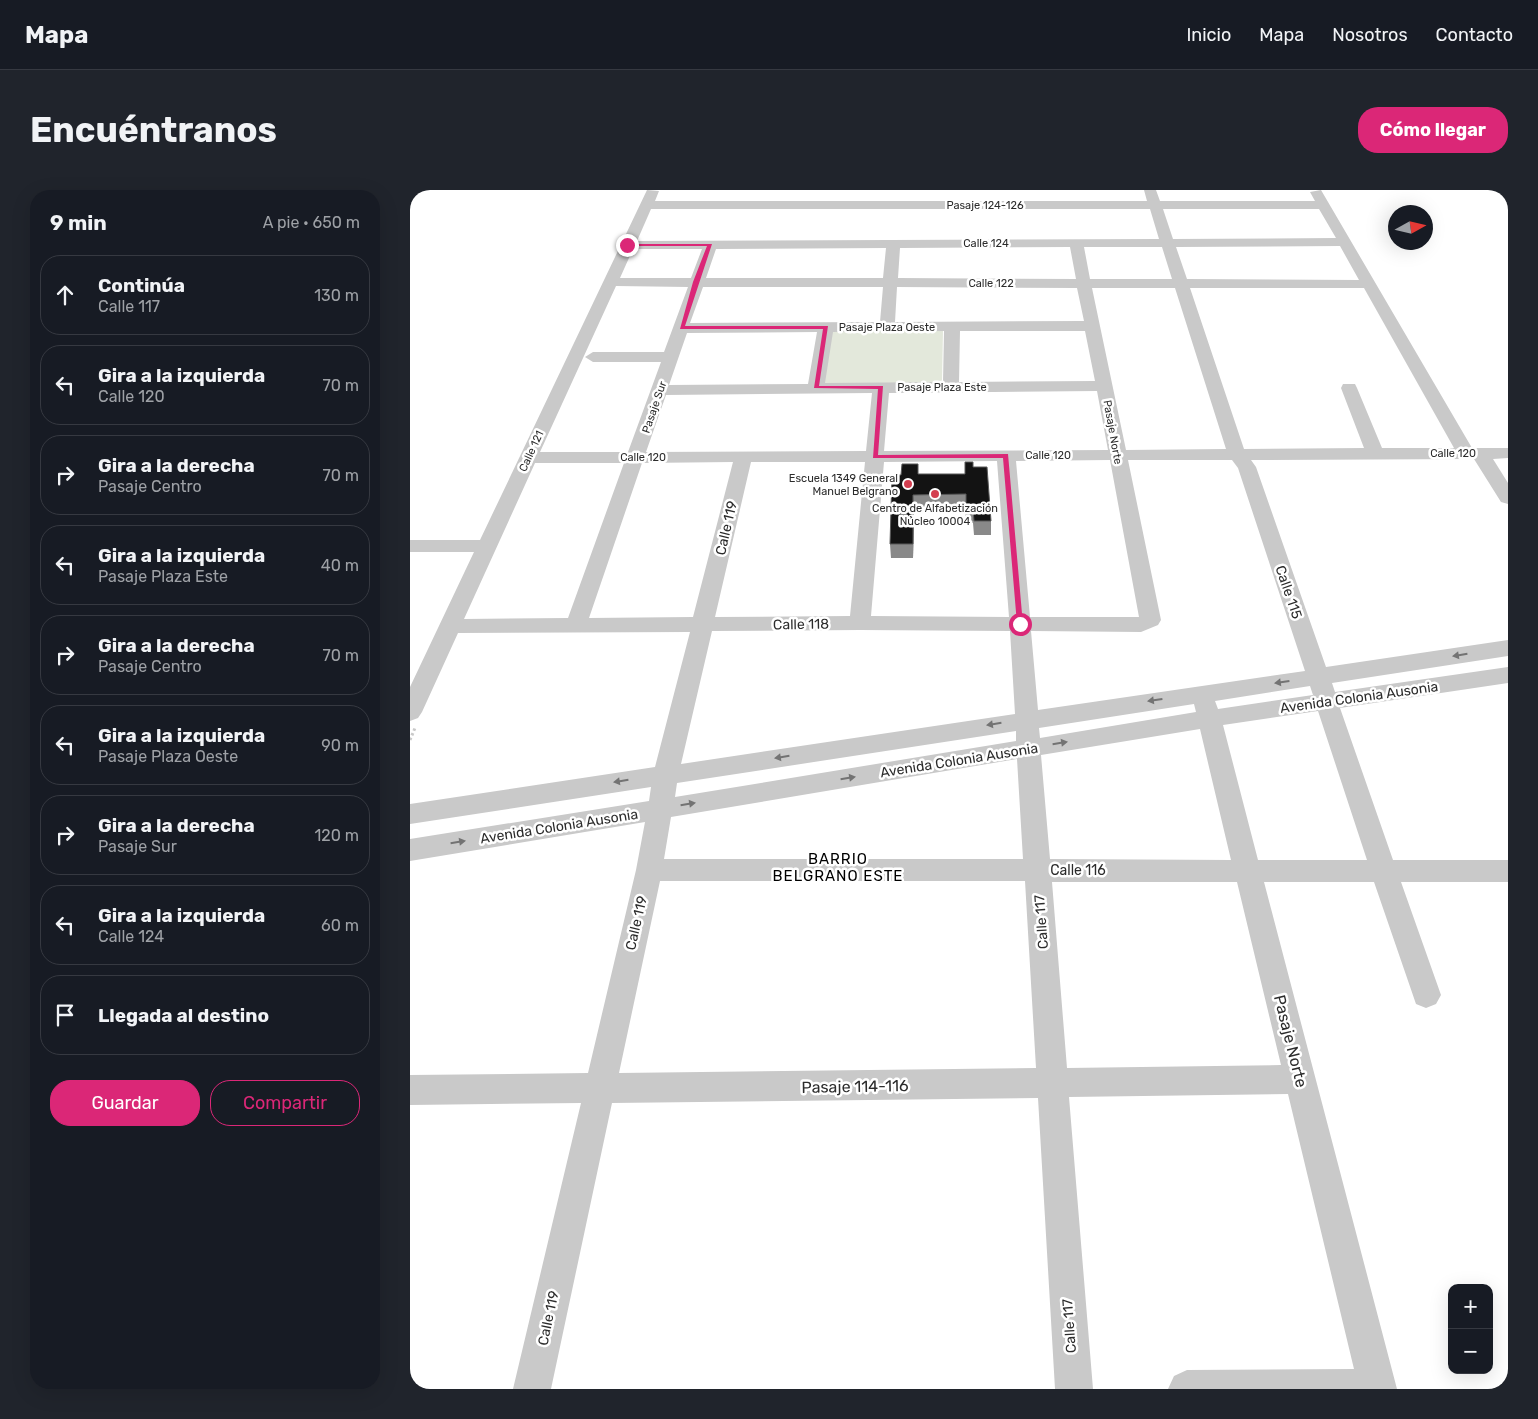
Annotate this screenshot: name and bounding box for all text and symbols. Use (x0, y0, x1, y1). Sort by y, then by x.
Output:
text: Mapa (25, 21, 88, 49)
text: Inicio (1186, 24, 1231, 46)
text: Mapa (1259, 24, 1304, 46)
text: Nosotros (1332, 24, 1408, 46)
text: Contacto (1436, 24, 1513, 46)
button: Cómo llegar (1358, 107, 1508, 153)
text: Encuéntranos (30, 109, 277, 151)
street label: Pasaje 124-126 (946, 199, 1024, 212)
north arrow (1388, 205, 1433, 250)
text: 9 min (50, 210, 107, 235)
text: A pie · 650 m (263, 213, 360, 232)
route end (616, 234, 639, 257)
street label: Calle 124 (963, 237, 1009, 250)
text: Continúa (98, 274, 185, 297)
street label: Calle 122 (968, 277, 1014, 290)
icon: ahead (51, 281, 79, 309)
text: 130 m (314, 286, 359, 305)
text: Calle 117 (98, 297, 160, 316)
street label: Pasaje Plaza Oeste (839, 321, 935, 334)
text: Gira a la izquierda (98, 364, 265, 387)
icon: left (51, 371, 79, 399)
text: 70 m (322, 376, 359, 395)
street label: Pasaje Sur (640, 379, 670, 435)
street label: Pasaje Plaza Este (897, 381, 987, 394)
text: Calle 120 (98, 387, 165, 406)
street label: Pasaje Norte (1100, 399, 1125, 465)
street label: Calle 121 (516, 429, 547, 474)
street label: Calle 120 (1430, 447, 1476, 460)
street label: Calle 120 (1025, 449, 1071, 462)
street label: Calle 120 (620, 451, 666, 464)
text: Gira a la derecha (98, 454, 255, 477)
icon: right (51, 461, 79, 489)
text: 70 m (322, 466, 359, 485)
place label: Escuela 1349 General Manuel Belgrano (789, 472, 898, 498)
text: Pasaje Centro (98, 477, 202, 496)
marker: Escuela 1349 General Manuel Belgrano (902, 478, 914, 490)
marker: Centro de Alfabetización Núcleo 10004 (929, 488, 941, 500)
street label: Calle 119 (712, 499, 741, 557)
place label: Centro de Alfabetización Núcleo 10004 (872, 502, 998, 528)
text: Gira a la izquierda (98, 544, 265, 567)
icon: left (51, 551, 79, 579)
text: 40 m (321, 556, 359, 575)
street label: Calle 115 (1271, 563, 1306, 621)
text: Pasaje Plaza Este (98, 567, 228, 586)
route start (1009, 613, 1032, 636)
street label: Calle 118 (773, 616, 829, 633)
text: Gira a la derecha (98, 634, 255, 657)
icon: right (51, 641, 79, 669)
text: 70 m (322, 646, 359, 665)
one-way arrow (1451, 651, 1467, 659)
text: Pasaje Centro (98, 657, 202, 676)
one-way arrow (1273, 678, 1289, 686)
street label: Avenida Colonia Ausonia (1279, 678, 1439, 717)
one-way arrow (1146, 697, 1162, 705)
one-way arrow (986, 721, 1002, 729)
text: Gira a la izquierda (98, 724, 265, 747)
icon: left (51, 731, 79, 759)
text: 90 m (321, 736, 359, 755)
one-way arrow (1052, 739, 1068, 747)
street label: Avenida Colonia Ausonia (879, 740, 1039, 781)
text: Pasaje Plaza Oeste (98, 747, 238, 766)
one-way arrow (773, 753, 789, 761)
one-way arrow (840, 774, 856, 782)
one-way arrow (613, 778, 629, 786)
one-way arrow (680, 800, 696, 808)
street label: Avenida Colonia Ausonia (479, 806, 639, 847)
text: Gira a la derecha (98, 814, 255, 837)
icon: right (51, 821, 79, 849)
text: 120 m (314, 826, 359, 845)
text: Pasaje Sur (98, 837, 177, 856)
one-way arrow (450, 838, 466, 846)
district label: BARRIO BELGRANO ESTE (773, 850, 903, 885)
street label: Calle 116 (1050, 862, 1106, 879)
street label: Calle 119 (622, 894, 651, 952)
street label: Calle 117 (1031, 894, 1052, 950)
text: Gira a la izquierda (98, 904, 265, 927)
icon: left (51, 911, 79, 939)
text: 60 m (321, 916, 359, 935)
text: Calle 124 (98, 927, 164, 946)
street label: Pasaje Norte (1270, 993, 1311, 1089)
icon: arrive (51, 1001, 79, 1029)
text: Llegada al destino (98, 1004, 269, 1027)
street label: Pasaje 114-116 (801, 1076, 909, 1097)
button: Guardar (50, 1080, 200, 1126)
button: Compartir (210, 1080, 360, 1126)
map controls (1448, 1284, 1493, 1374)
button: + (1448, 1284, 1493, 1329)
street label: Calle 119 (534, 1289, 563, 1347)
street label: Calle 117 (1059, 1298, 1080, 1354)
button: − (1448, 1329, 1493, 1374)

